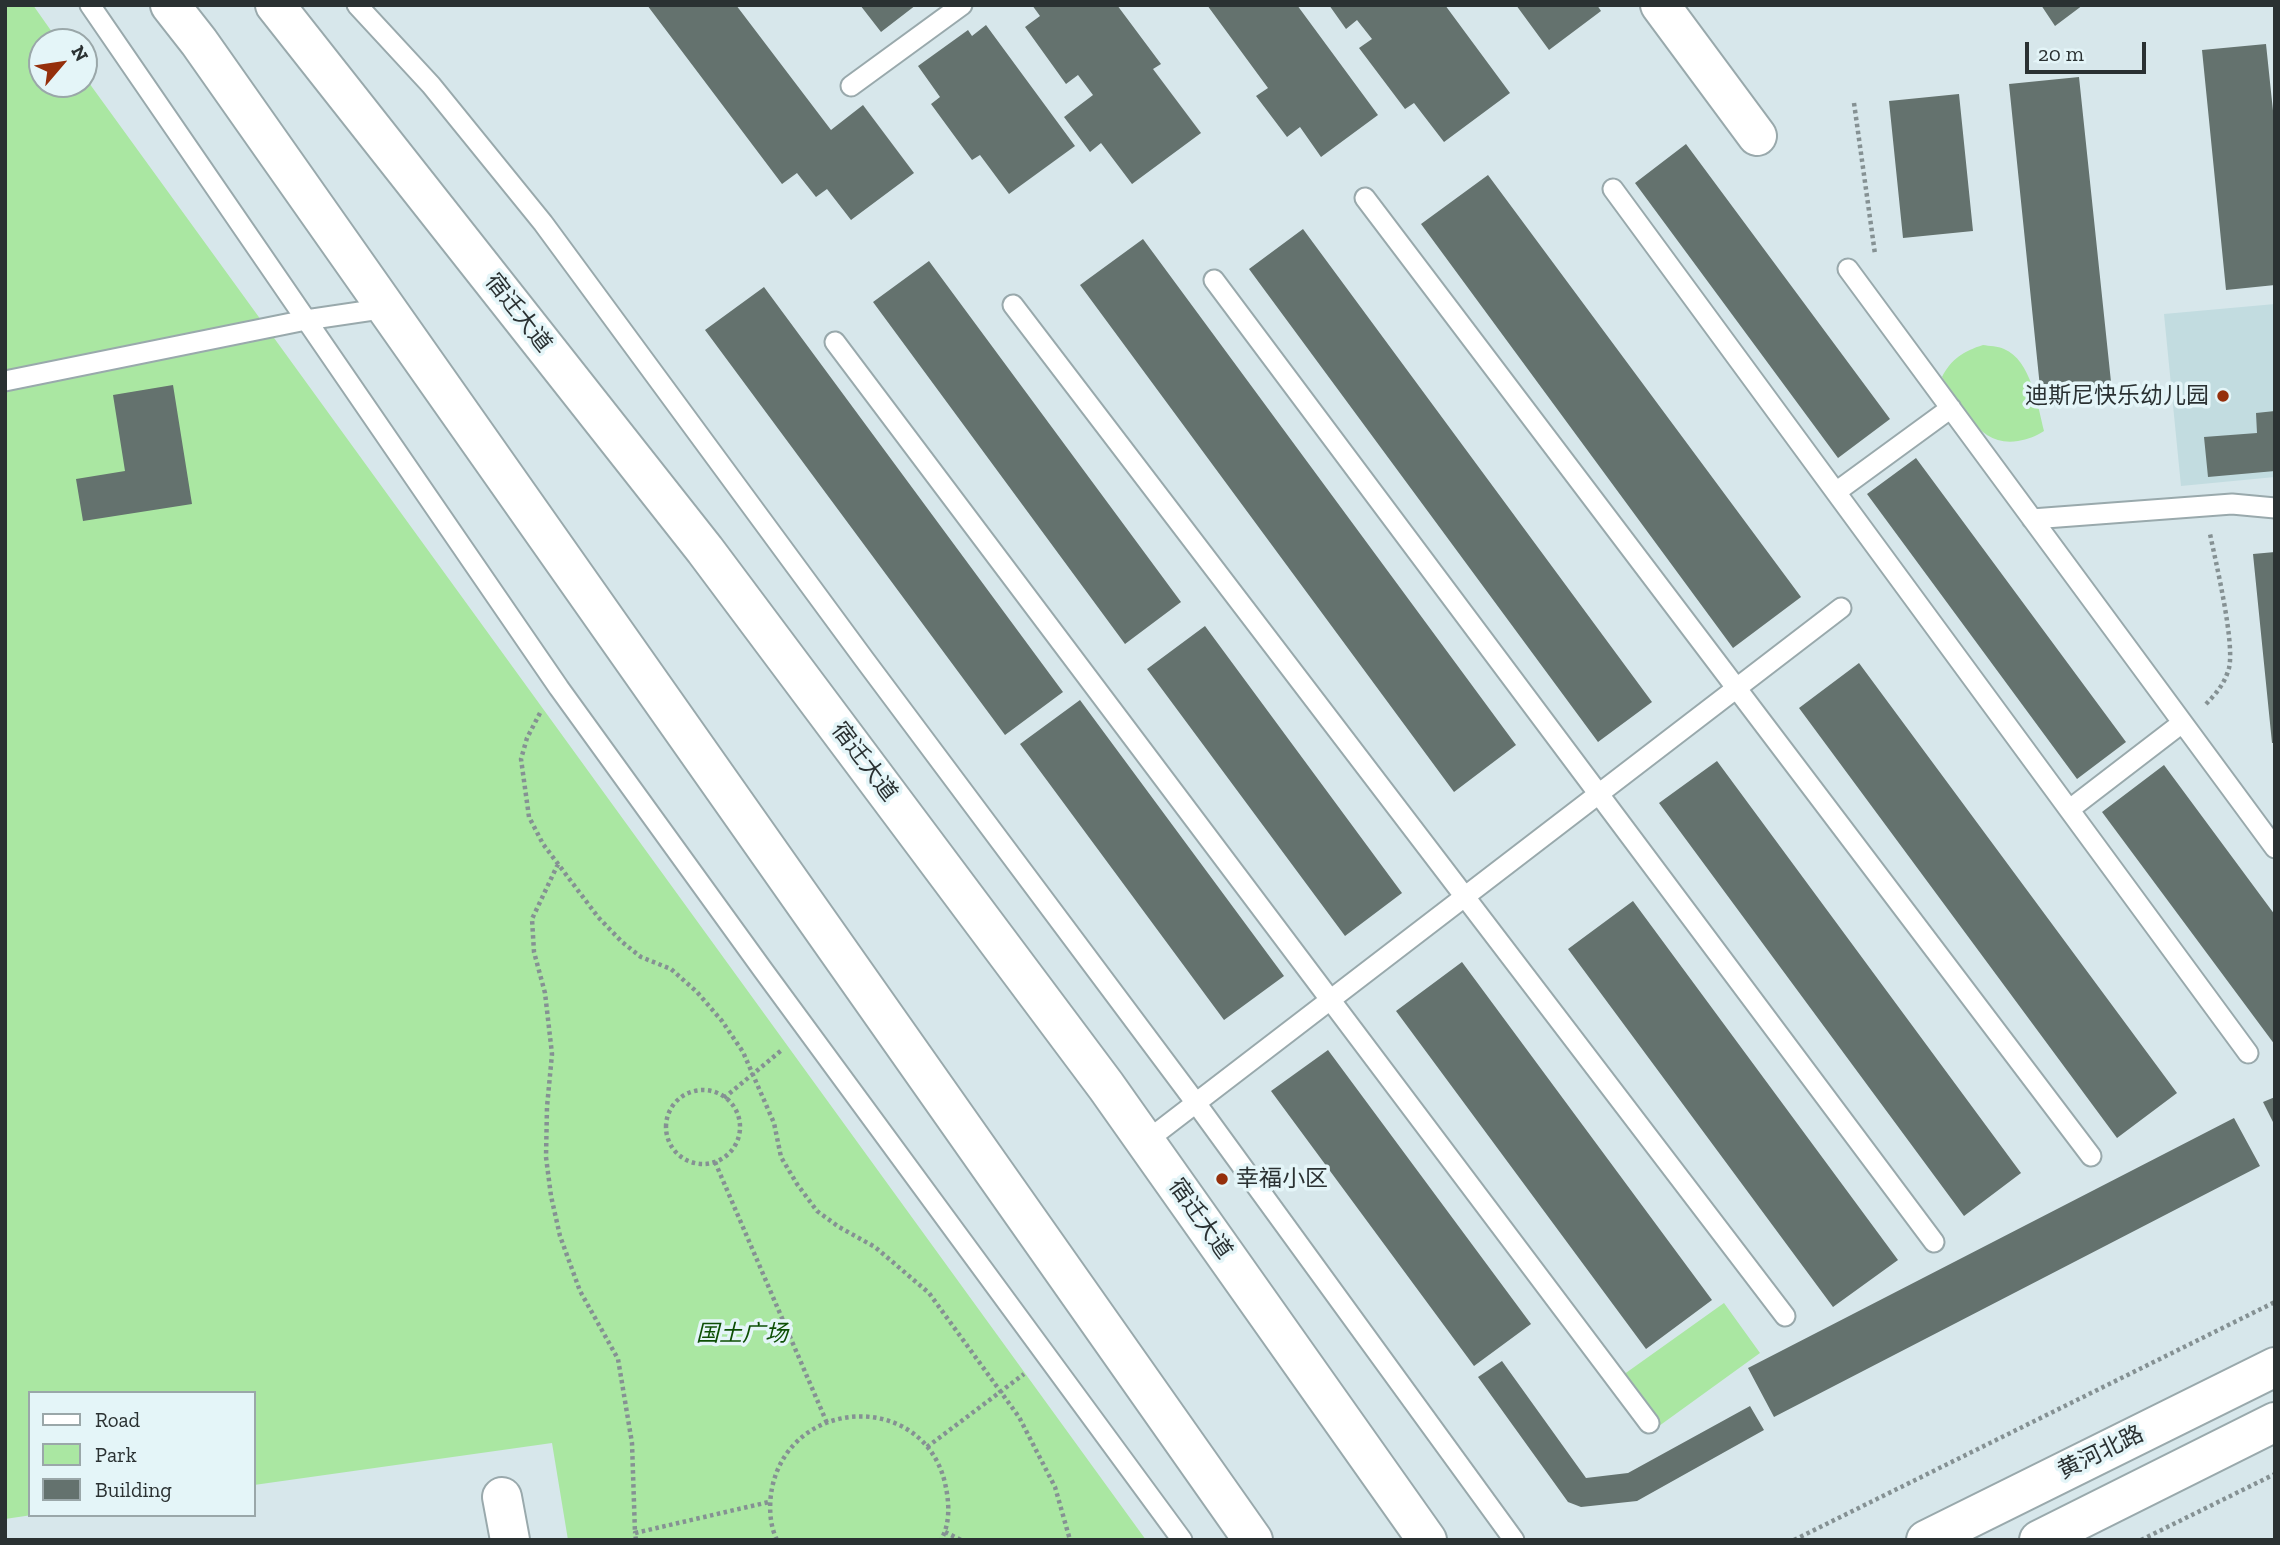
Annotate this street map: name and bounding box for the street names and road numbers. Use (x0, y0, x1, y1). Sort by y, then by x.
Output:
street label: 宿迁大道 (479, 268, 557, 358)
street label: 宿迁大道 (825, 717, 903, 807)
street label: 宿迁大道 (1162, 1173, 1238, 1265)
street label: 黄河北路 (2054, 1420, 2148, 1486)

